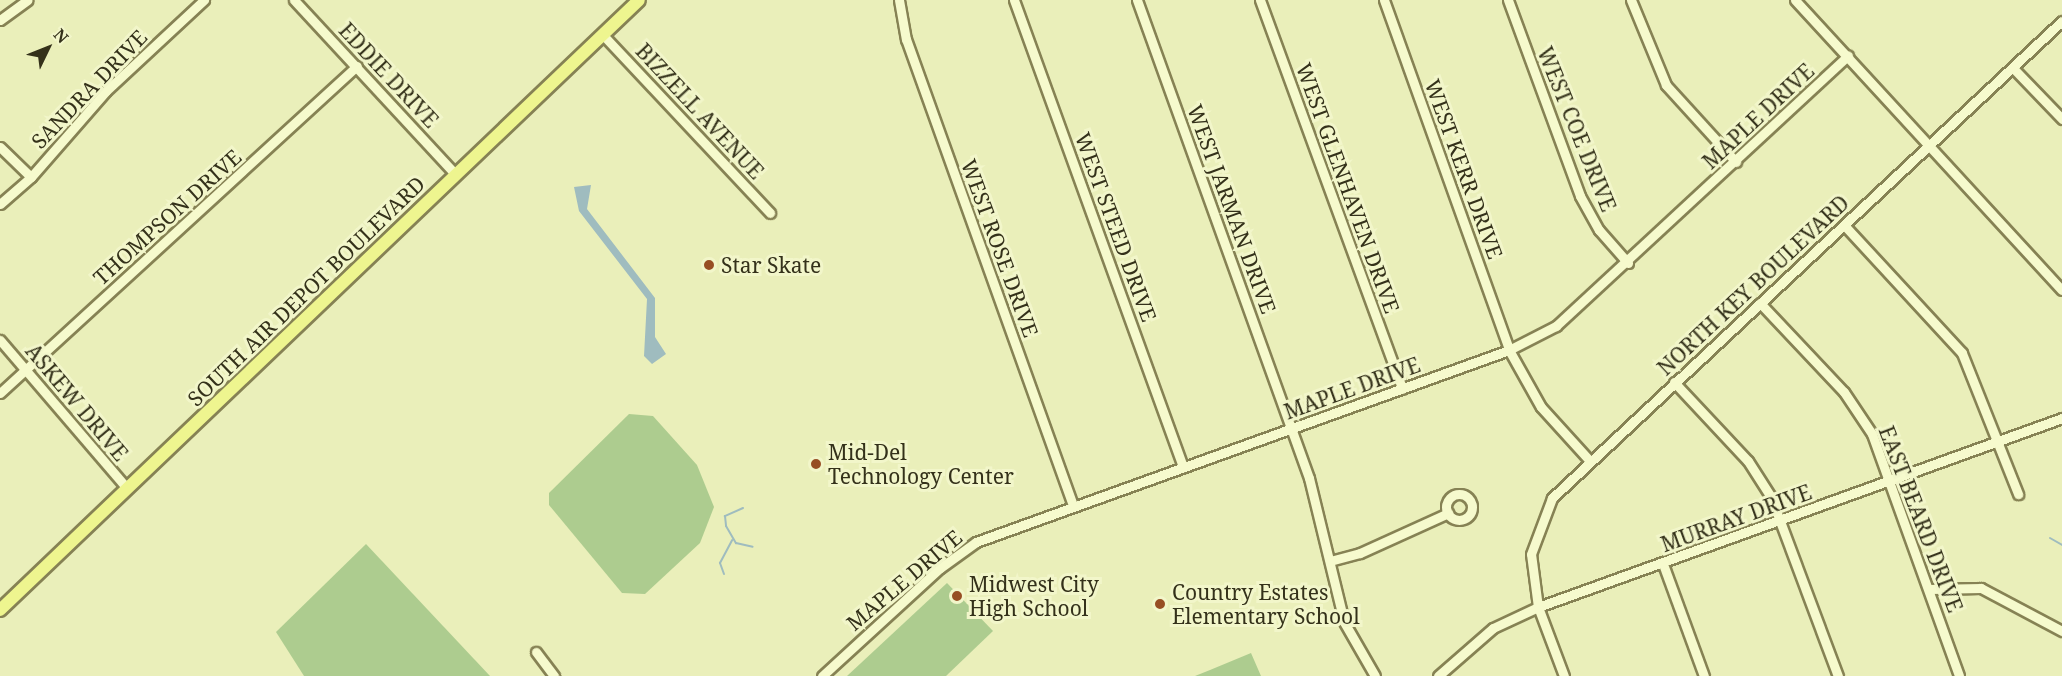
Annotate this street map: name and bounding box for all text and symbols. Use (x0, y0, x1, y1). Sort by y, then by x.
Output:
street label: EDDIE DRIVE (334, 17, 444, 133)
north arrow (18, 18, 78, 78)
street label: SANDRA DRIVE (26, 24, 152, 154)
street label: BIZZELL AVENUE (631, 38, 769, 184)
street label: WEST COE DRIVE (1532, 43, 1622, 215)
street label: MAPLE DRIVE (1697, 58, 1819, 174)
street label: WEST GLENHAVEN DRIVE (1291, 60, 1405, 316)
street label: WEST KERR DRIVE (1420, 76, 1508, 262)
street label: WEST JARMAN DRIVE (1182, 101, 1282, 317)
street label: WEST STEED DRIVE (1070, 129, 1162, 325)
street label: THOMPSON DRIVE (88, 144, 246, 290)
street label: WEST ROSE DRIVE (956, 156, 1044, 340)
street label: SOUTH AIR DEPOT BOULEVARD (182, 171, 430, 411)
street label: NORTH KEY BOULEVARD (1652, 190, 1854, 380)
place label: Star Skate (721, 252, 821, 278)
marker: Star Skate (702, 258, 716, 272)
street label: ASKEW DRIVE (21, 338, 133, 466)
street label: MAPLE DRIVE (1281, 352, 1423, 424)
street label: EAST BEARD DRIVE (1874, 422, 1968, 616)
place label: Mid-Del Technology Center (828, 439, 1014, 489)
marker: Mid-Del Technology Center (809, 457, 823, 471)
street label: MURRAY DRIVE (1657, 479, 1815, 557)
street label: MAPLE DRIVE (841, 524, 967, 636)
place label: Midwest City High School (969, 571, 1099, 621)
place label: Country Estates Elementary School (1172, 579, 1360, 629)
marker: Midwest City High School (950, 589, 964, 603)
marker: Country Estates Elementary School (1153, 597, 1167, 611)

